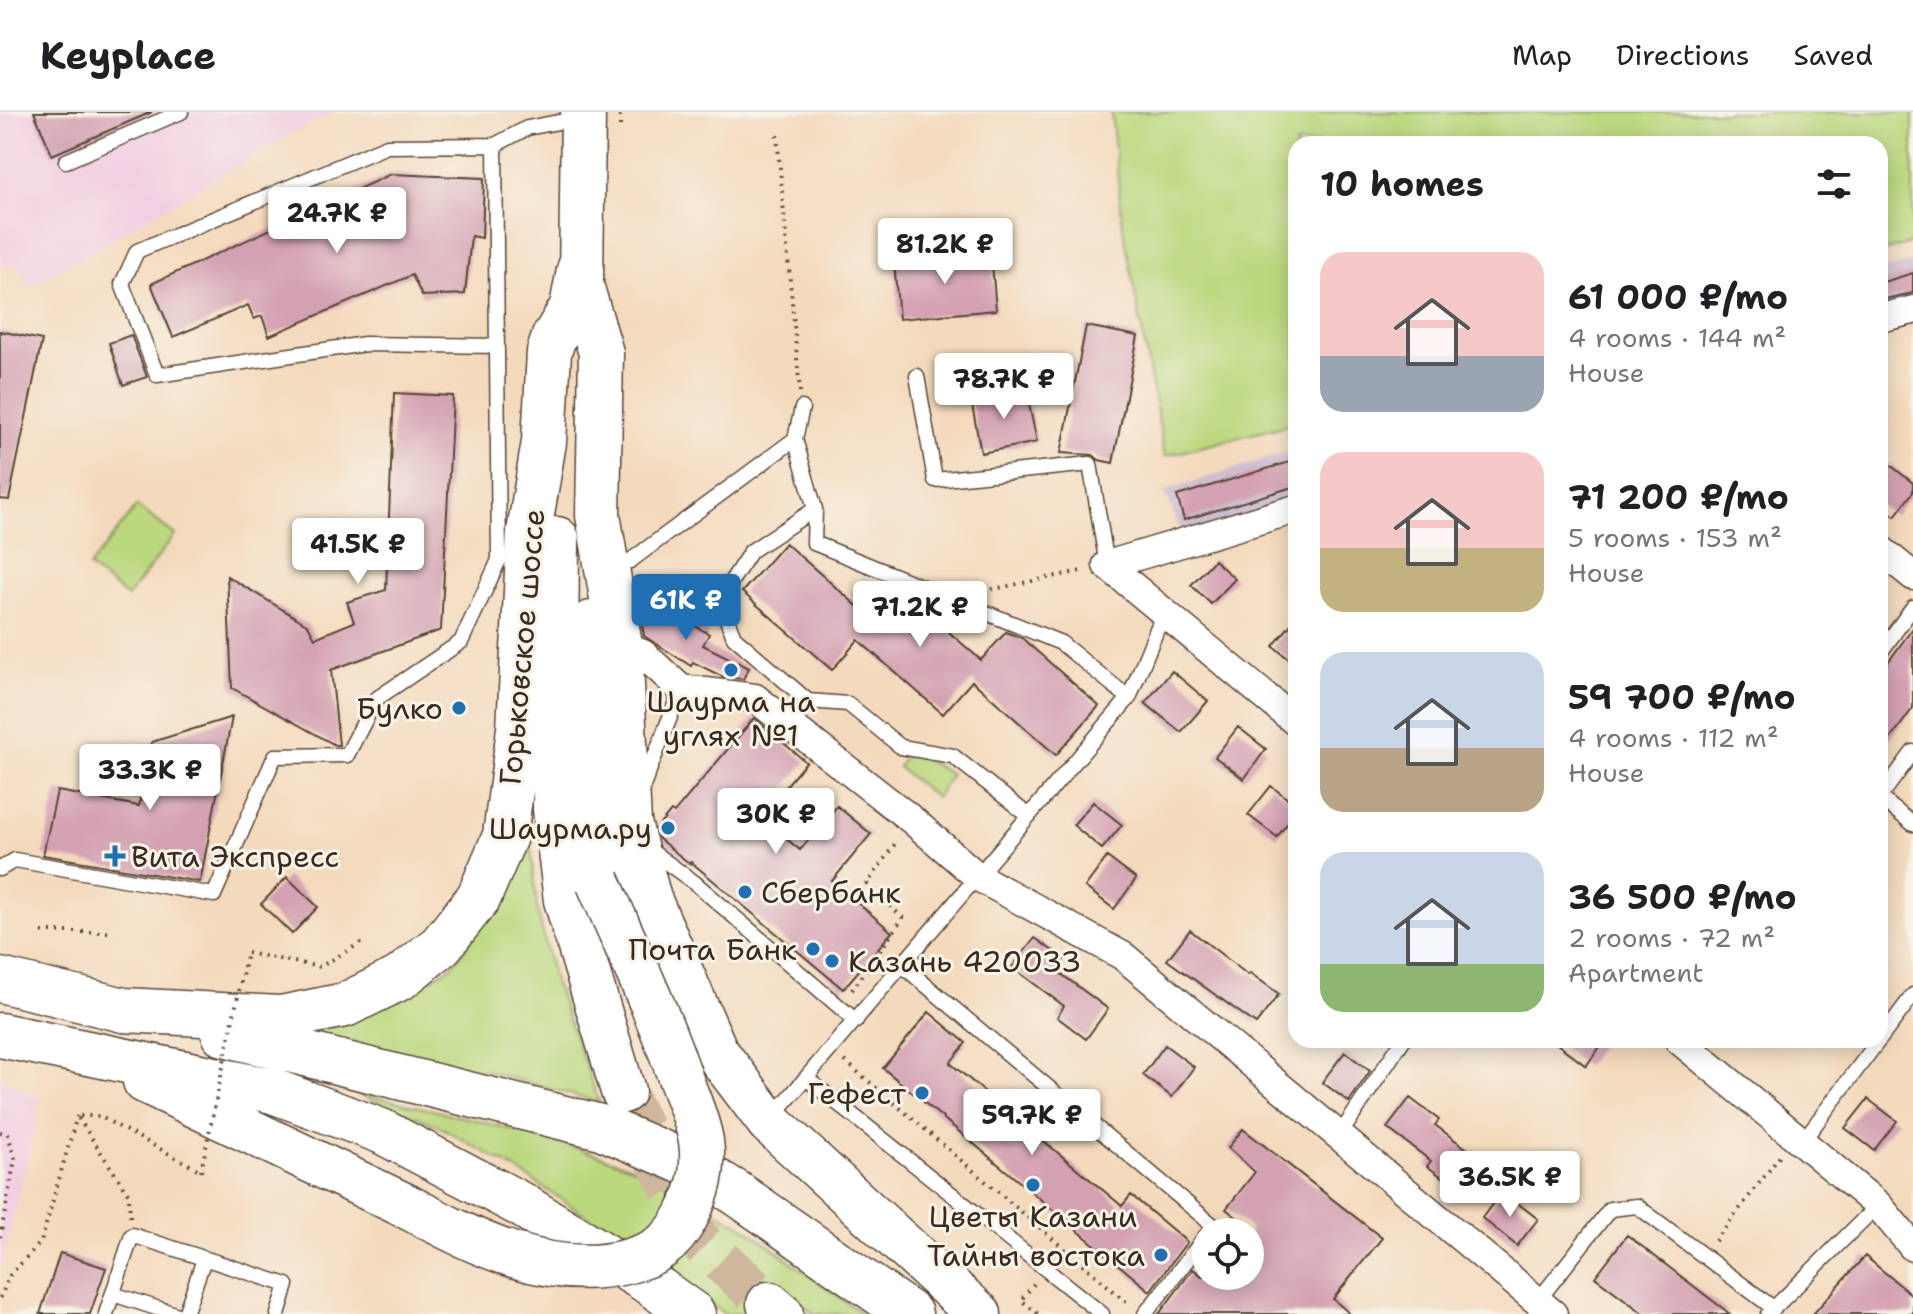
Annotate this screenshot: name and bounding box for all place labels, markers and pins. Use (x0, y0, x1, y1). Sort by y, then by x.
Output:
pin: 24.7K ₽ (263, 187, 411, 255)
pin: 81.2K ₽ (871, 218, 1019, 286)
pin: 78.7K ₽ (930, 353, 1078, 421)
pin: 41.5K ₽ (284, 518, 432, 586)
pin: 61K ₽ (630, 574, 742, 642)
pin: 71.2K ₽ (846, 581, 994, 649)
marker: Шаурма на углях №1 (722, 661, 740, 679)
place label: Шаурма на углях №1 (646, 681, 816, 756)
place label: Булко (356, 688, 443, 729)
marker: Булко (450, 699, 468, 717)
pin: 33.3K ₽ (76, 744, 224, 812)
pin: 30K ₽ (720, 788, 832, 856)
place label: Шаурма.ру (489, 808, 652, 849)
marker: Шаурма.ру (659, 819, 677, 837)
place label: Вита Экспресс (131, 836, 339, 877)
marker: Вита Экспресс (106, 847, 124, 865)
place label: Сбербанк (761, 872, 901, 913)
marker: Сбербанк (736, 883, 754, 901)
place label: Почта Банк (629, 929, 797, 970)
marker: Почта Банк (804, 940, 822, 958)
place label: Казань 420033 (848, 941, 1082, 982)
marker: Казань 420033 (823, 952, 841, 970)
place label: Гефест (808, 1073, 907, 1114)
marker: Гефест (913, 1084, 931, 1102)
pin: 59.7K ₽ (958, 1089, 1106, 1157)
pin: 36.5K ₽ (1436, 1151, 1584, 1219)
marker: Цветы Казани (1024, 1176, 1042, 1194)
place label: Цветы Казани (929, 1196, 1137, 1237)
place label: Тайны востока (927, 1235, 1145, 1276)
marker: Тайны востока (1152, 1246, 1170, 1264)

